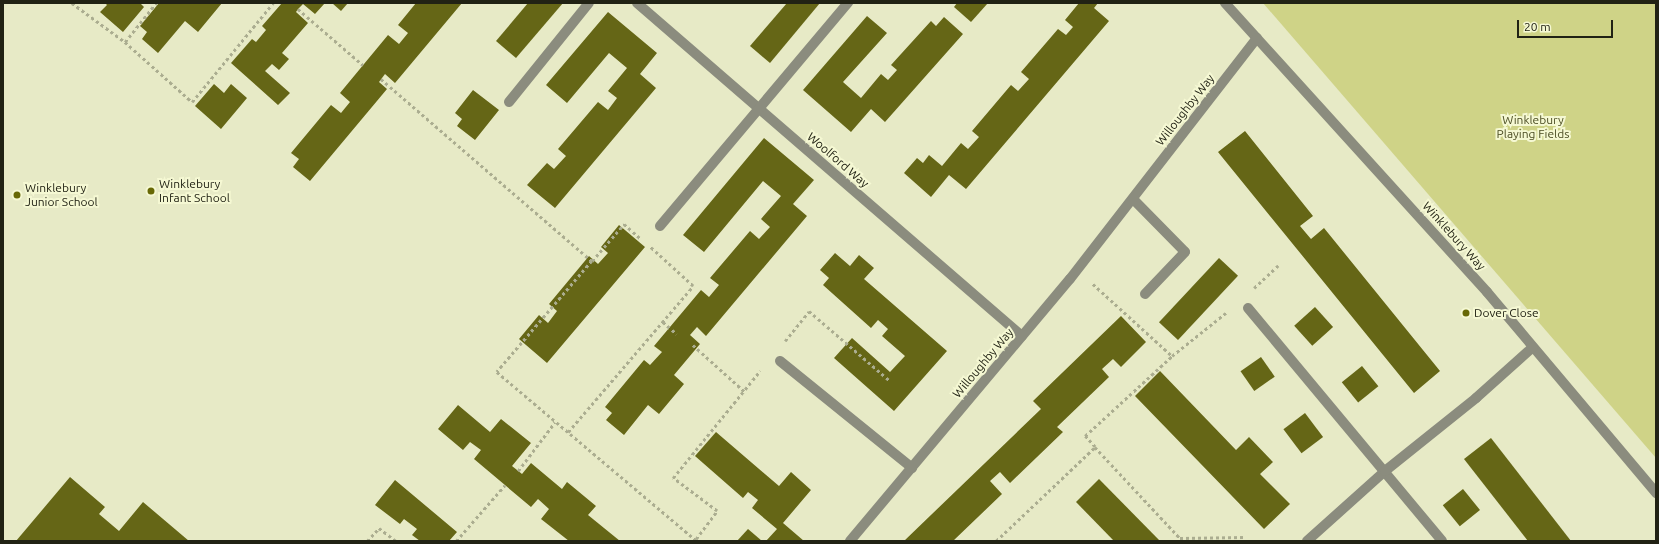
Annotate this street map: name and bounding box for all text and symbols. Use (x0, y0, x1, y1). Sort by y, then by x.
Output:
scale bar (1519, 12, 1615, 38)
text: 20 m (1524, 20, 1551, 33)
street label: Willoughby Way (1153, 71, 1217, 149)
park label: Winklebury Playing Fields (1497, 113, 1569, 141)
street label: Woolford Way (804, 129, 872, 191)
place label: Winklebury Infant School (159, 177, 230, 205)
place label: Winklebury Junior School (25, 181, 98, 209)
marker: Winklebury Infant School (146, 186, 156, 196)
marker: Winklebury Junior School (12, 190, 22, 200)
street label: Winklebury Way (1420, 199, 1488, 273)
place label: Dover Close (1474, 306, 1539, 320)
marker: Dover Close (1461, 308, 1471, 318)
street label: Willoughby Way (950, 325, 1016, 401)

